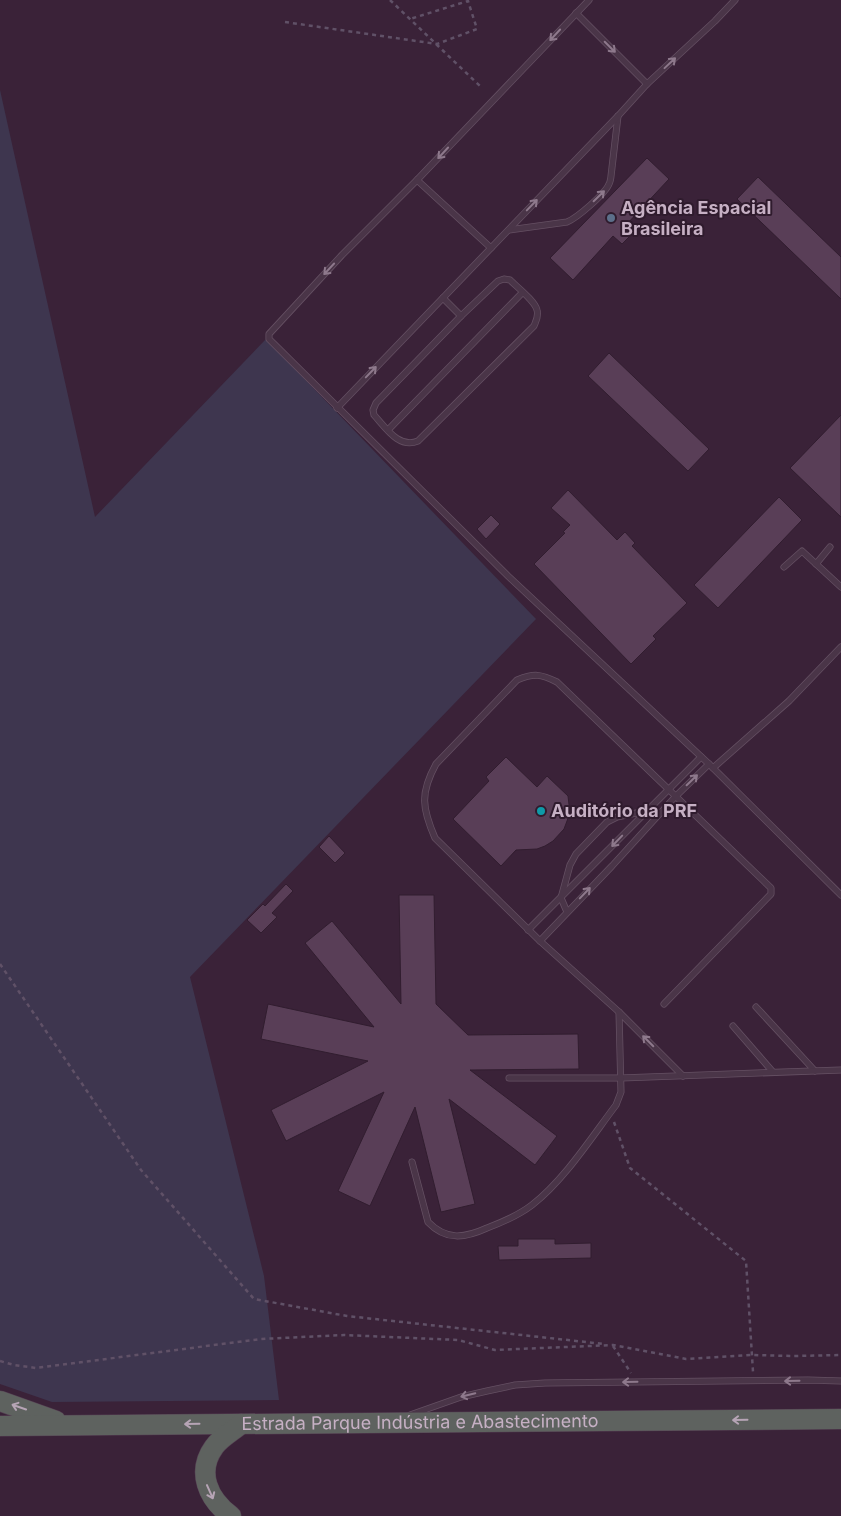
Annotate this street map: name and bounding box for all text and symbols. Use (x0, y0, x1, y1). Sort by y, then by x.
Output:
one-way arrow (549, 29, 561, 41)
one-way arrow (604, 41, 616, 53)
one-way arrow (663, 57, 676, 69)
one-way arrow (437, 147, 449, 159)
one-way arrow (593, 190, 606, 202)
place label: Agência Espacial Brasileira (621, 197, 771, 239)
one-way arrow (526, 199, 538, 211)
marker: Agência Espacial Brasileira (605, 212, 617, 224)
one-way arrow (323, 262, 335, 275)
one-way arrow (365, 366, 377, 379)
one-way arrow (686, 774, 698, 786)
place label: Auditório da PRF (551, 800, 697, 821)
marker: Auditório da PRF (535, 805, 547, 817)
one-way arrow (611, 834, 623, 847)
one-way arrow (579, 886, 591, 899)
one-way arrow (642, 1035, 654, 1047)
one-way arrow (785, 1376, 801, 1386)
one-way arrow (622, 1378, 638, 1387)
one-way arrow (461, 1391, 477, 1400)
one-way arrow (11, 1402, 27, 1411)
street label: Estrada Parque Indústria e Abastecimento (241, 1410, 599, 1434)
one-way arrow (732, 1415, 748, 1425)
one-way arrow (185, 1419, 201, 1429)
one-way arrow (206, 1484, 216, 1499)

